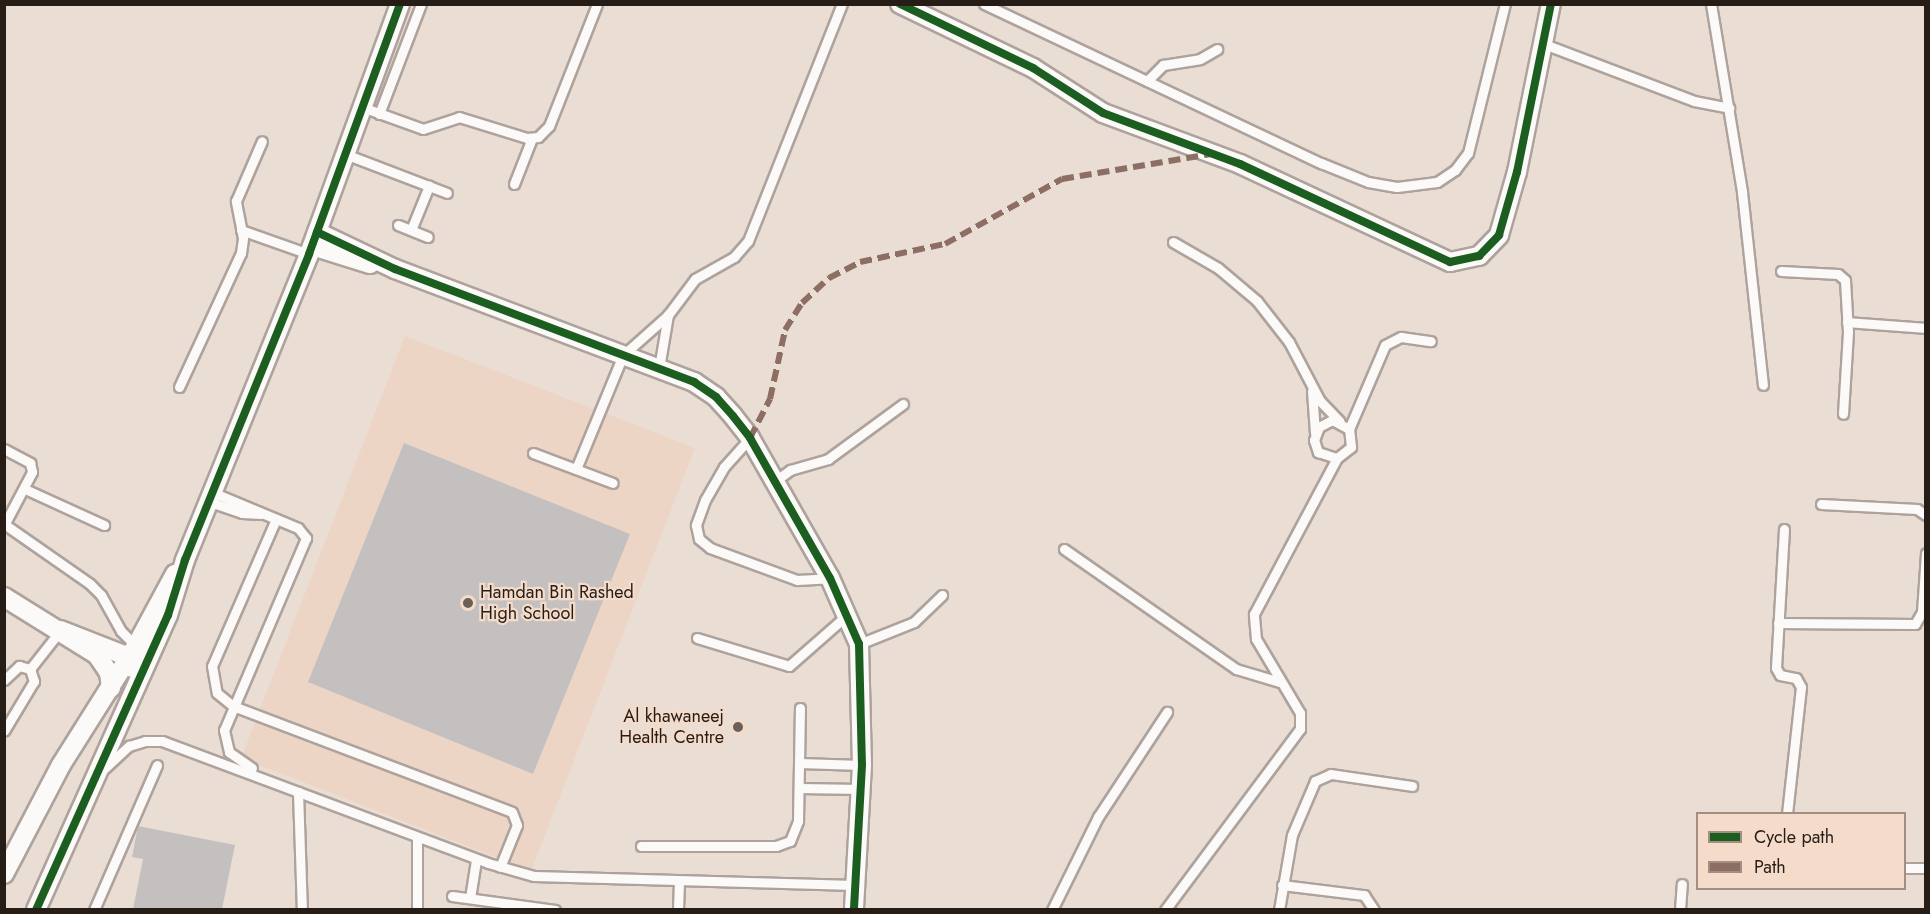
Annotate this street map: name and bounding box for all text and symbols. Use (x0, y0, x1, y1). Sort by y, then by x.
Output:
place label: Hamdan Bin Rashed High School (480, 582, 634, 624)
marker: Hamdan Bin Rashed High School (461, 596, 475, 610)
place label: Al khawaneej Health Centre (619, 706, 724, 748)
marker: Al khawaneej Health Centre (729, 718, 747, 736)
legend (1696, 812, 1906, 890)
text: Cycle path (1754, 824, 1834, 850)
text: Path (1754, 854, 1786, 880)

